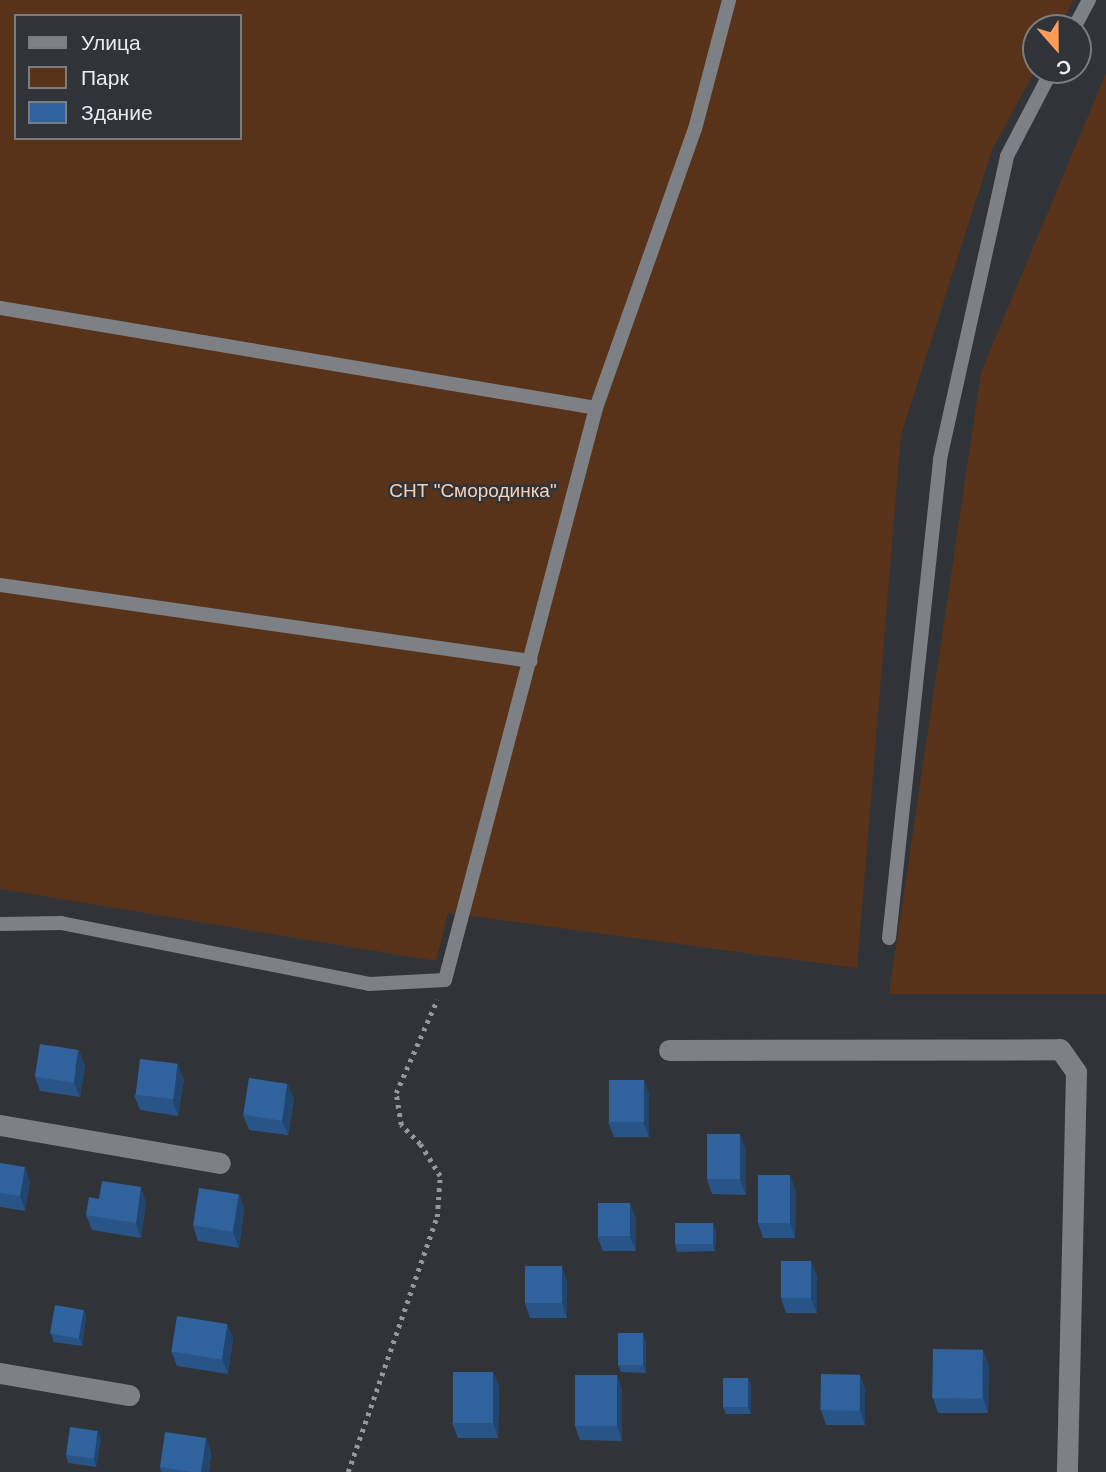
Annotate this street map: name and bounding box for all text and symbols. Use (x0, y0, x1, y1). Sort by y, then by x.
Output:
legend (14, 14, 242, 140)
north arrow (1022, 14, 1092, 84)
text: Улица (81, 31, 141, 54)
text: С (1054, 55, 1074, 79)
text: Парк (81, 66, 129, 89)
text: Здание (81, 101, 153, 124)
park label: СНТ "Смородинка" (389, 480, 557, 502)

